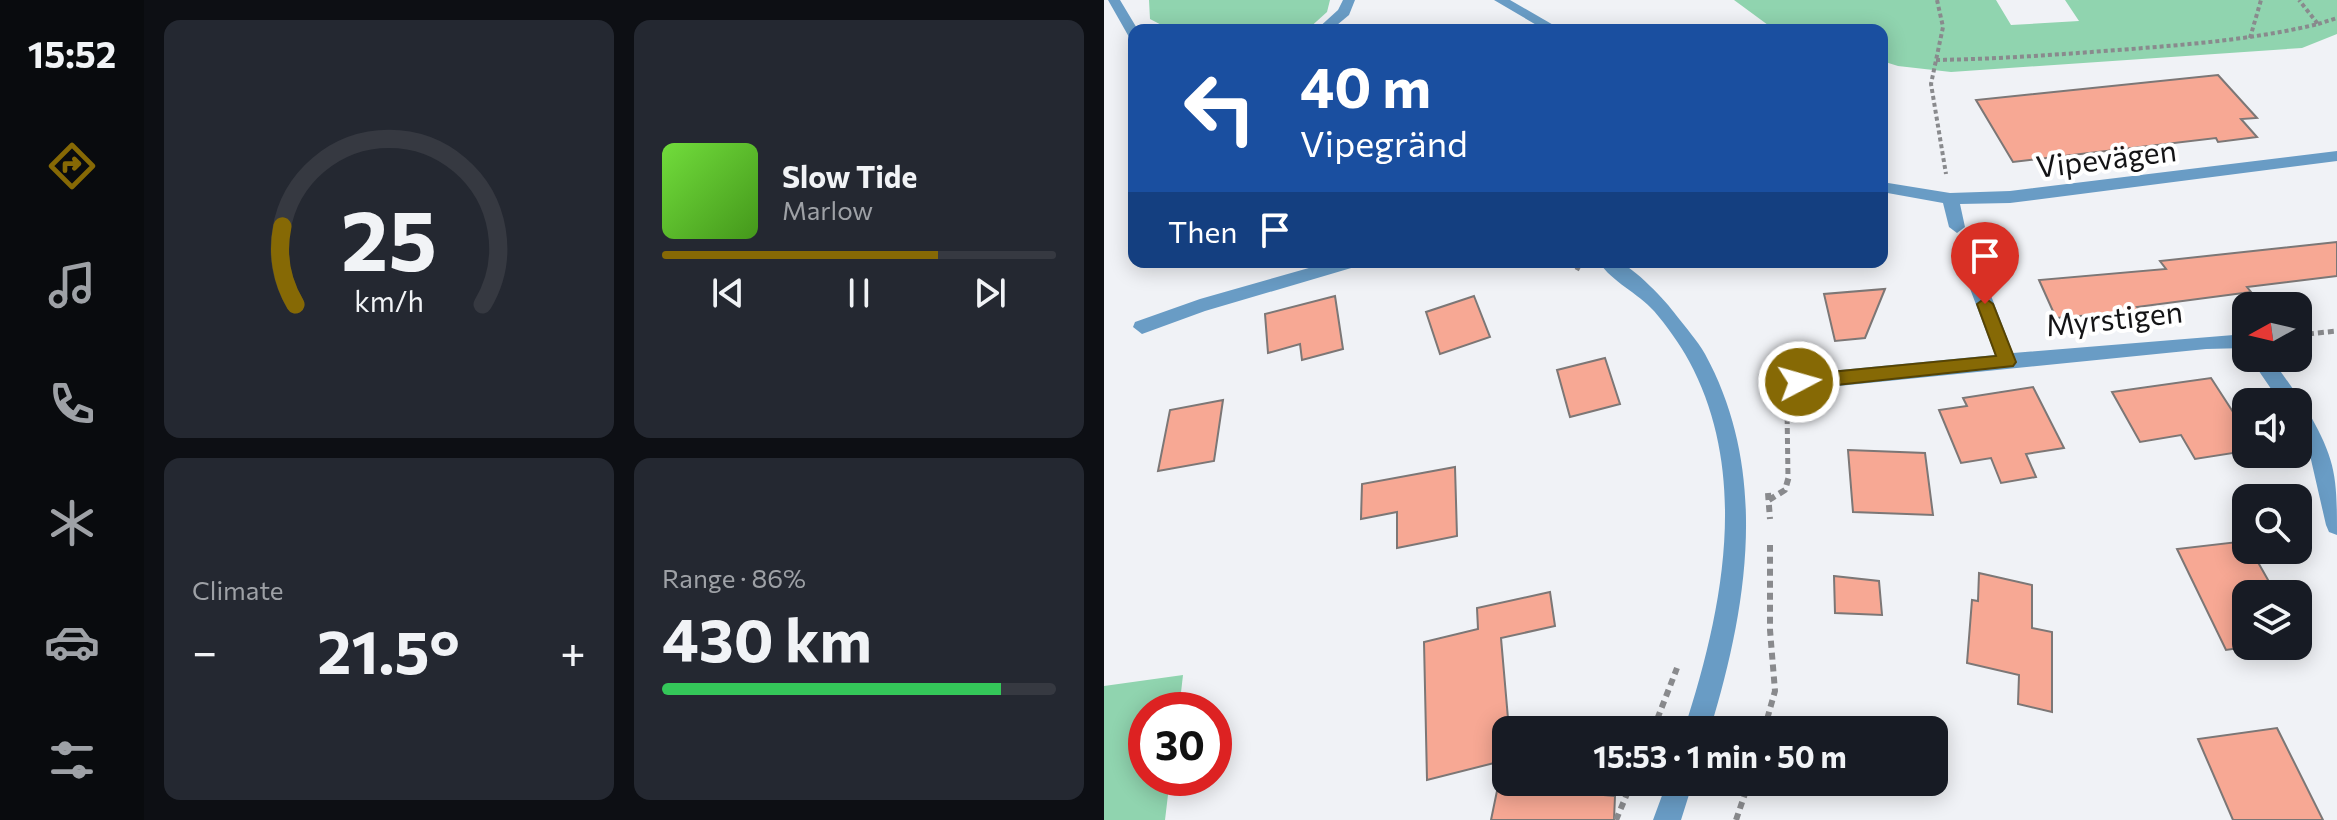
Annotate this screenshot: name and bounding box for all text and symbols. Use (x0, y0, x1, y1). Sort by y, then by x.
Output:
text: 15:52 (28, 31, 116, 75)
text: 40 m (1300, 51, 1431, 120)
icon: left (1168, 56, 1272, 160)
text: Vipegränd (1300, 120, 1468, 164)
street label: Vipevägen (2034, 130, 2178, 184)
icon: directions (44, 138, 100, 194)
text: Slow Tide (782, 157, 917, 194)
text: 25 (341, 185, 437, 287)
text: Marlow (782, 194, 873, 225)
icon: arrive (1253, 208, 1297, 252)
text: Then (1168, 212, 1237, 249)
pin (1951, 222, 2019, 304)
icon: arrive (1963, 234, 2007, 278)
icon: music (44, 257, 100, 313)
icon: previous (706, 271, 750, 315)
icon: pause (837, 271, 881, 315)
icon: next (968, 271, 1012, 315)
text: km/h (354, 283, 424, 318)
street label: Myrstigen (2044, 291, 2184, 343)
north arrow (2232, 292, 2312, 372)
map controls (2232, 292, 2312, 660)
position arrow (1757, 340, 1841, 424)
icon: phone (44, 376, 100, 432)
button: sound (2232, 388, 2312, 468)
button: search (2232, 484, 2312, 564)
icon: climate (44, 495, 100, 551)
text: Range · 86% (662, 562, 806, 593)
text: Climate (192, 574, 284, 605)
button: layers (2232, 580, 2312, 660)
text: 430 km (662, 601, 872, 674)
text: 21.5° (317, 613, 460, 686)
icon: car (44, 614, 100, 670)
text: − (192, 623, 217, 677)
text: + (560, 623, 586, 677)
speed limit sign: 30 (1128, 692, 1232, 796)
icon: filters (44, 732, 100, 788)
text: 15:53 · 1 min · 50 m (1593, 737, 1847, 774)

